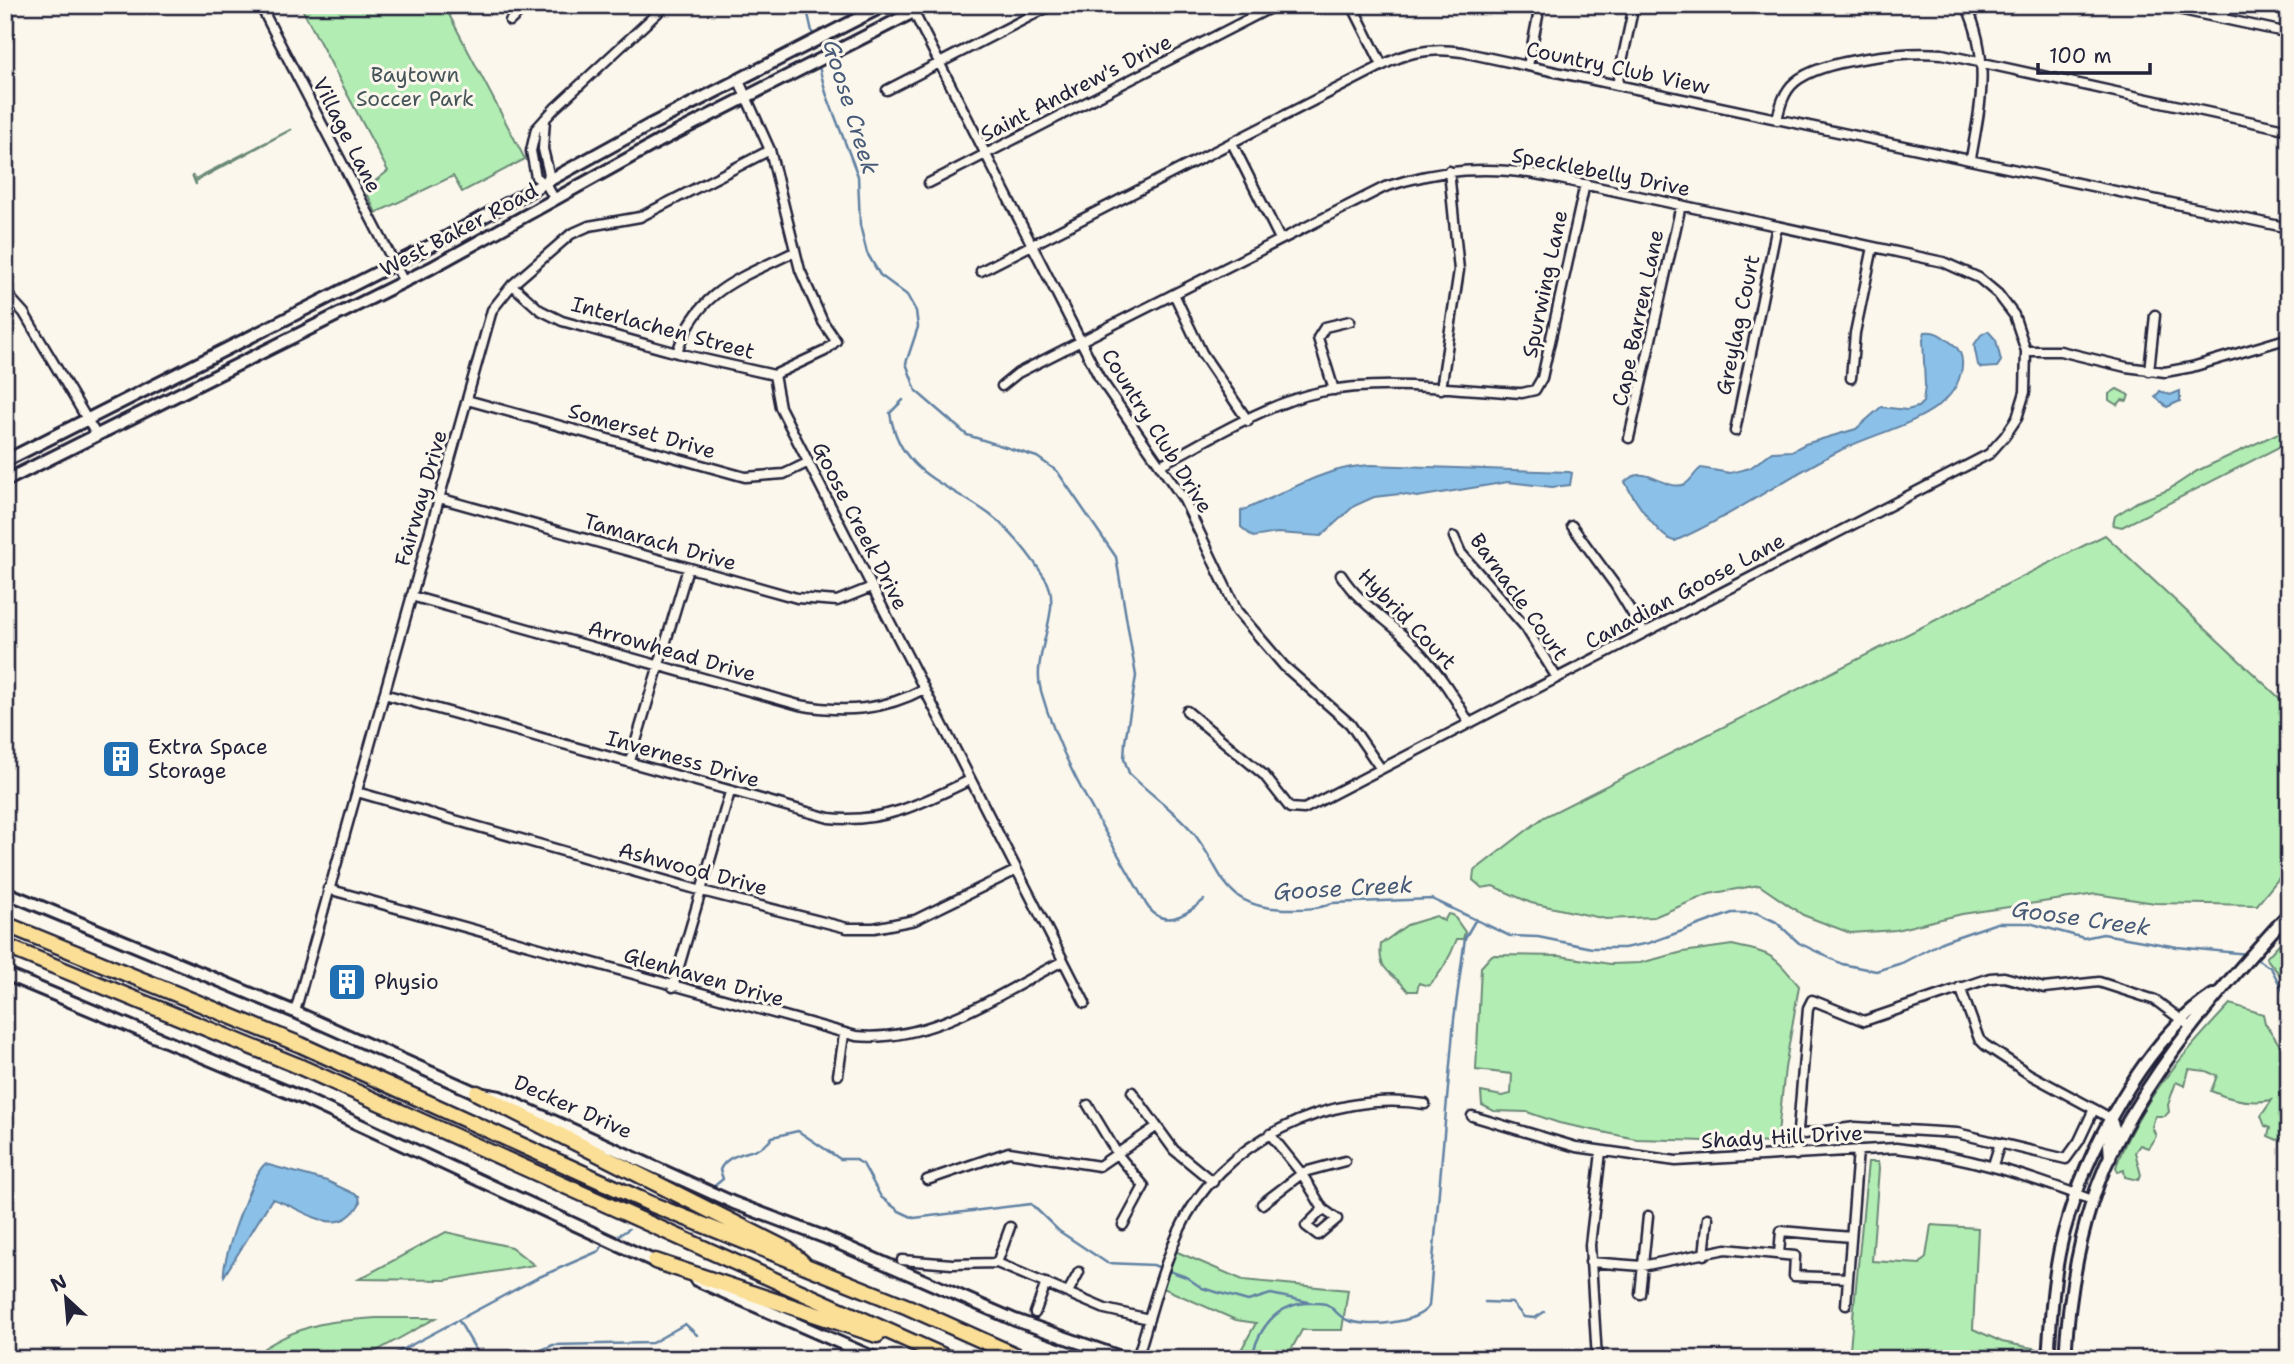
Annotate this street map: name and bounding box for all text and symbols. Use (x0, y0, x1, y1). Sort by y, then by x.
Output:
street label: Saint Andrew's Drive (975, 28, 1177, 148)
scale bar (2038, 32, 2150, 76)
street label: Country Club View (1524, 35, 1712, 101)
water label: Goose Creek (816, 36, 886, 178)
text: 100 m (2049, 42, 2112, 70)
park label: Baytown Soccer Park (356, 61, 474, 113)
street label: Village Lane (306, 72, 388, 198)
street label: Specklebelly Drive (1509, 141, 1693, 203)
street label: West Baker Road (375, 177, 543, 283)
street label: Spurwing Lane (1516, 208, 1574, 360)
street label: Cape Barren Lane (1606, 227, 1670, 409)
street label: Greylag Court (1709, 252, 1767, 398)
street label: Interlachen Street (568, 290, 758, 366)
street label: Country Club Drive (1095, 343, 1219, 519)
street label: Somerset Drive (565, 397, 719, 465)
street label: Fairway Drive (388, 427, 454, 569)
street label: Goose Creek Drive (805, 437, 915, 615)
street label: Tamarach Drive (580, 507, 740, 577)
street label: Canadian Goose Lane (1580, 526, 1790, 656)
street label: Barnacle Court (1463, 528, 1575, 666)
street label: Hybrid Court (1352, 562, 1462, 676)
street label: Arrowhead Drive (585, 614, 759, 688)
street label: Inverness Drive (603, 724, 763, 794)
place label: Extra Space Storage (148, 733, 268, 785)
building icon: Extra Space Storage (100, 738, 142, 780)
street label: Ashwood Drive (615, 836, 771, 902)
water label: Goose Creek (1273, 869, 1413, 907)
water label: Goose Creek (2010, 893, 2152, 943)
street label: Glenhaven Drive (620, 941, 788, 1013)
building icon: Physio (326, 961, 368, 1003)
place label: Physio (374, 968, 439, 996)
street label: Decker Drive (509, 1068, 637, 1146)
street label: Shady Hill Drive (1700, 1119, 1864, 1155)
north arrow (32, 1262, 102, 1332)
text: N (47, 1269, 71, 1298)

